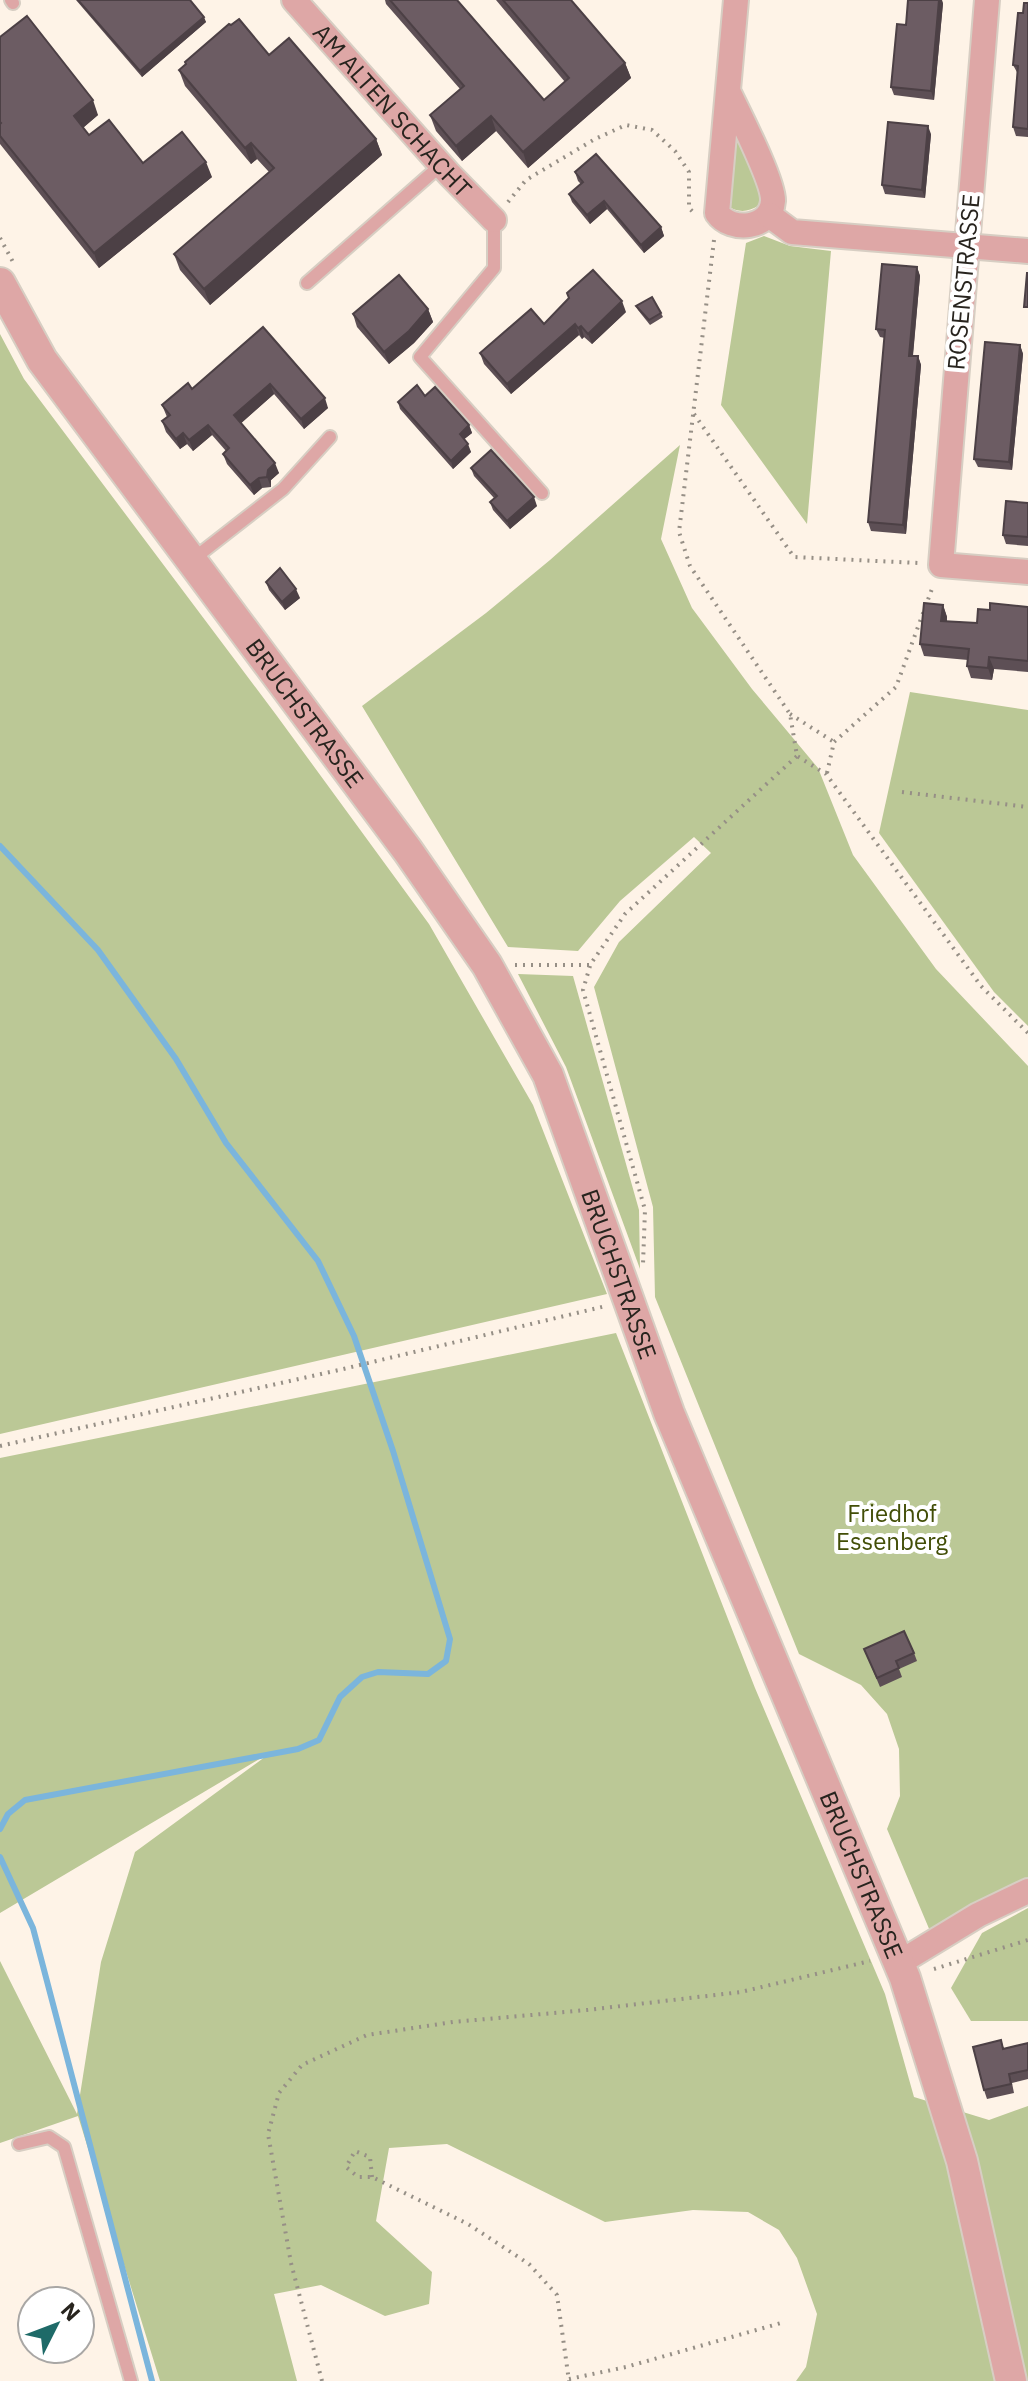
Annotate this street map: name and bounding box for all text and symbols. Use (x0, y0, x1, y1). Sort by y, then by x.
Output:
street label: AM ALTEN SCHACHT (306, 17, 479, 204)
street label: ROSENSTRASSE (939, 193, 987, 371)
street label: BRUCHSTRASSE (239, 632, 371, 794)
street label: BRUCHSTRASSE (574, 1185, 664, 1364)
park label: Friedhof Essenberg (836, 1497, 948, 1557)
street label: BRUCHSTRASSE (813, 1786, 911, 1963)
north arrow (16, 2285, 96, 2365)
text: N (55, 2296, 87, 2327)

